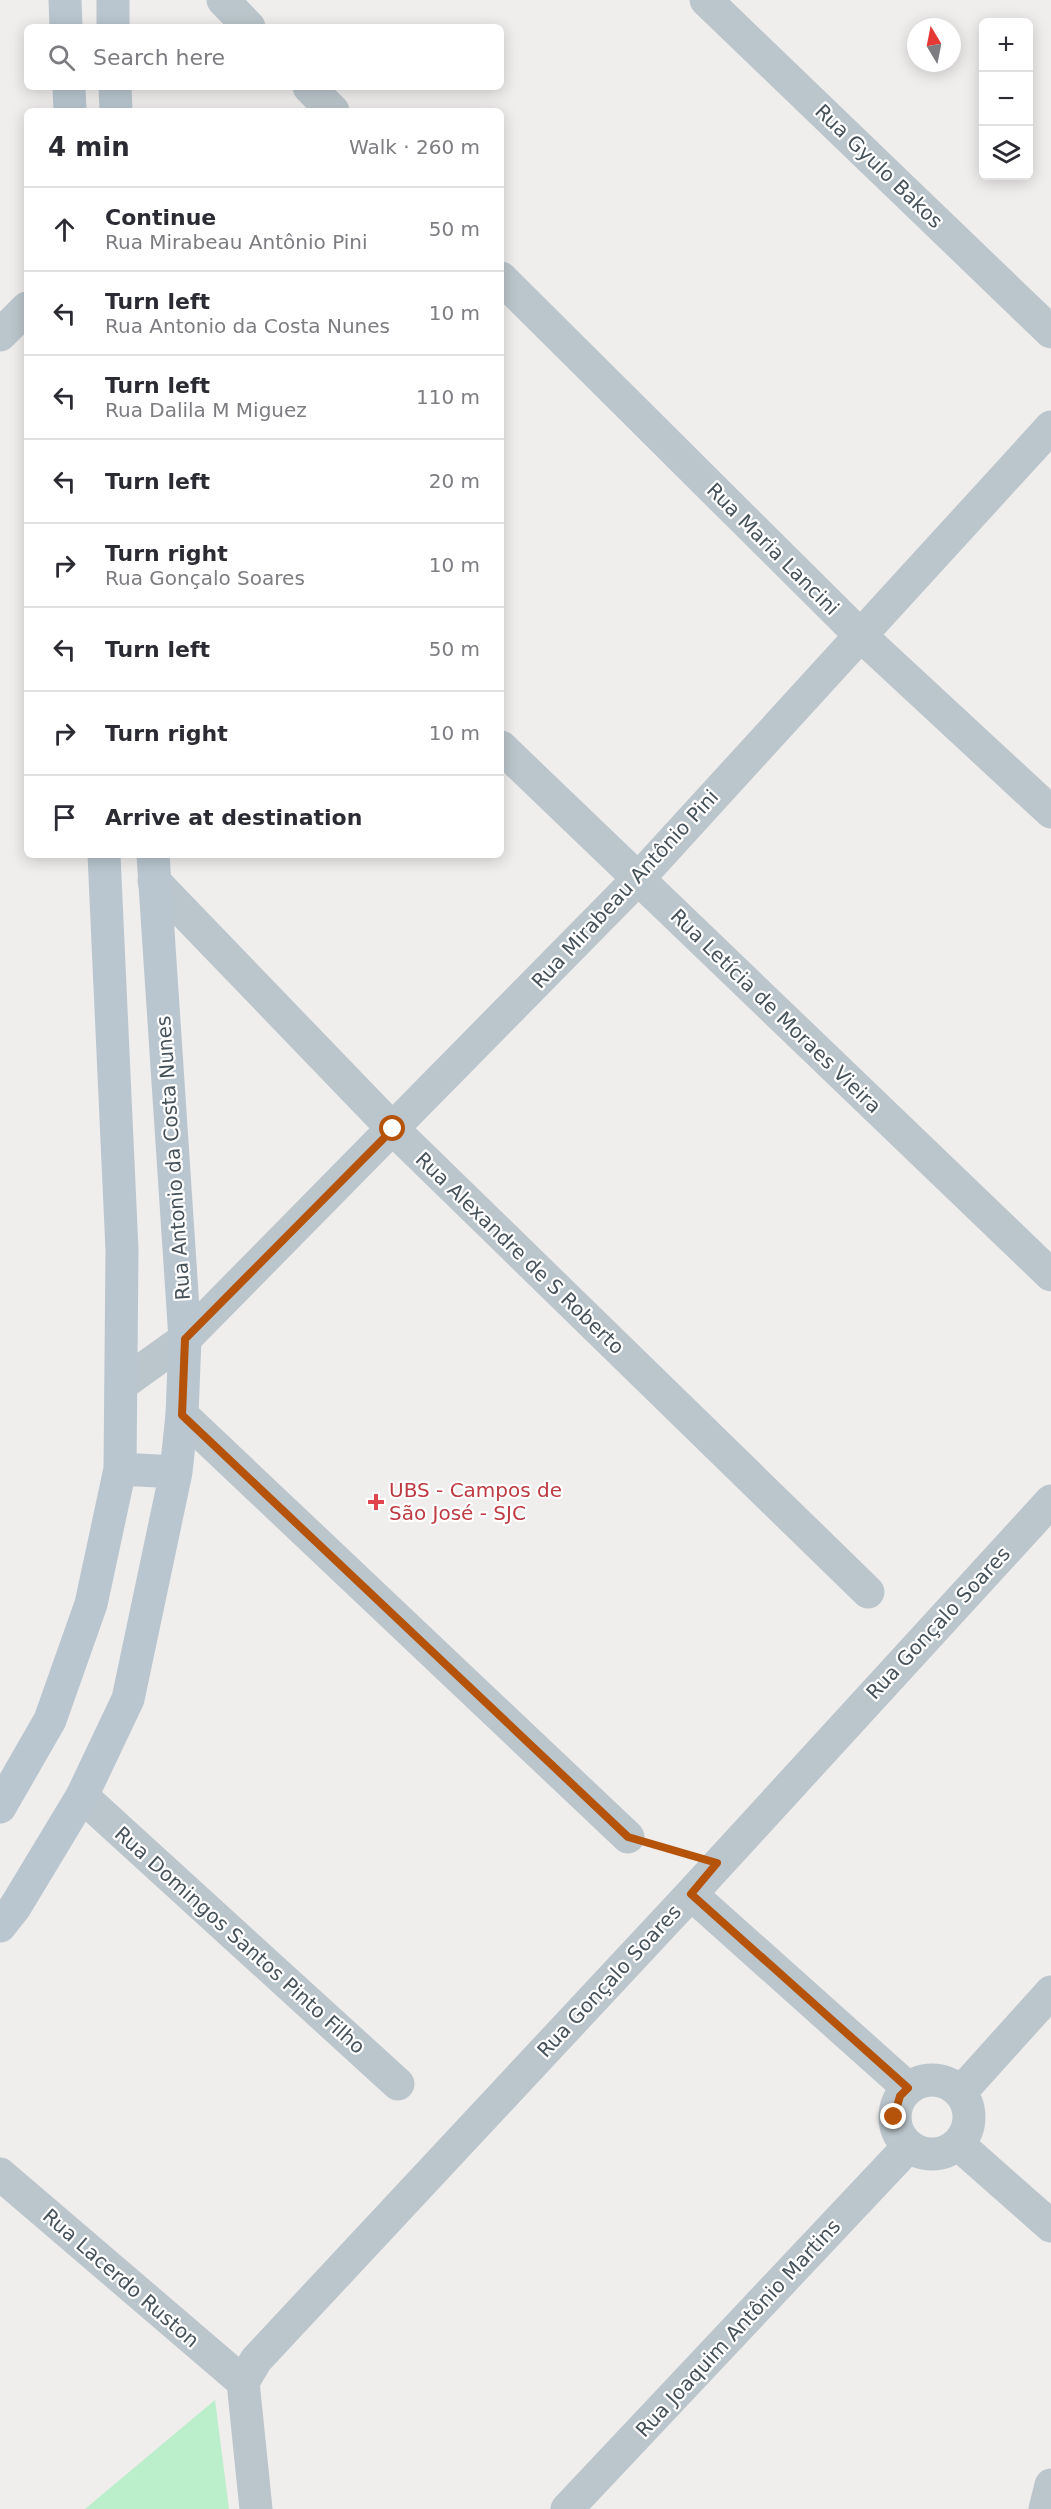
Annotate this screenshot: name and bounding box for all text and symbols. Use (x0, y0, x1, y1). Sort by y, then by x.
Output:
north arrow (907, 18, 961, 72)
map controls (979, 18, 1033, 180)
button: + (979, 18, 1033, 72)
search box (24, 24, 504, 90)
icon: search (45, 41, 78, 74)
text: Search here (93, 45, 225, 70)
button: − (979, 72, 1033, 126)
street label: Rua Gyulo Bakos (810, 99, 948, 233)
button: layers (979, 126, 1033, 180)
text: 4 min (48, 132, 130, 162)
text: Walk · 260 m (349, 135, 480, 159)
text: Continue (105, 205, 216, 230)
icon: ahead (48, 213, 81, 246)
text: 50 m (429, 217, 480, 241)
text: Rua Mirabeau Antônio Pini (105, 230, 368, 254)
text: Turn left (105, 289, 210, 314)
icon: left (48, 297, 81, 330)
text: 10 m (429, 301, 480, 325)
text: Rua Antonio da Costa Nunes (105, 314, 390, 338)
text: Turn left (105, 373, 210, 398)
icon: left (48, 381, 81, 414)
text: 110 m (416, 385, 480, 409)
text: Rua Dalila M Miguez (105, 398, 307, 422)
icon: left (48, 465, 81, 498)
text: Turn left (105, 469, 210, 494)
text: 20 m (429, 469, 480, 493)
street label: Rua Maria Lancini (702, 478, 844, 620)
text: Turn right (105, 541, 228, 566)
icon: right (48, 549, 81, 582)
text: 10 m (429, 553, 480, 577)
text: Rua Gonçalo Soares (105, 566, 305, 590)
icon: left (48, 633, 81, 666)
text: Turn left (105, 637, 210, 662)
text: 50 m (429, 637, 480, 661)
icon: right (48, 717, 81, 750)
text: Turn right (105, 721, 228, 746)
text: 10 m (429, 721, 480, 745)
street label: Rua Mirabeau Antônio Pini (527, 785, 723, 993)
icon: arrive (48, 801, 81, 834)
text: Arrive at destination (105, 805, 362, 830)
street label: Rua Letícia de Moraes Vieira (666, 904, 886, 1118)
street label: Rua Antonio da Costa Nunes (151, 1015, 195, 1301)
route start (379, 1115, 405, 1141)
street label: Rua Alexandre de S Roberto (411, 1147, 629, 1359)
place label: UBS - Campos de São José - SJC (389, 1478, 562, 1525)
marker: UBS - Campos de São José - SJC (367, 1493, 385, 1511)
street label: Rua Gonçalo Soares (861, 1542, 1015, 1704)
street label: Rua Domingos Santos Pinto Filho (110, 1821, 370, 2059)
street label: Rua Gonçalo Soares (532, 1900, 686, 2062)
route end (880, 2103, 906, 2129)
street label: Rua Lacerdo Ruston (38, 2204, 204, 2352)
street label: Rua Joaquim Antônio Martins (631, 2214, 845, 2442)

